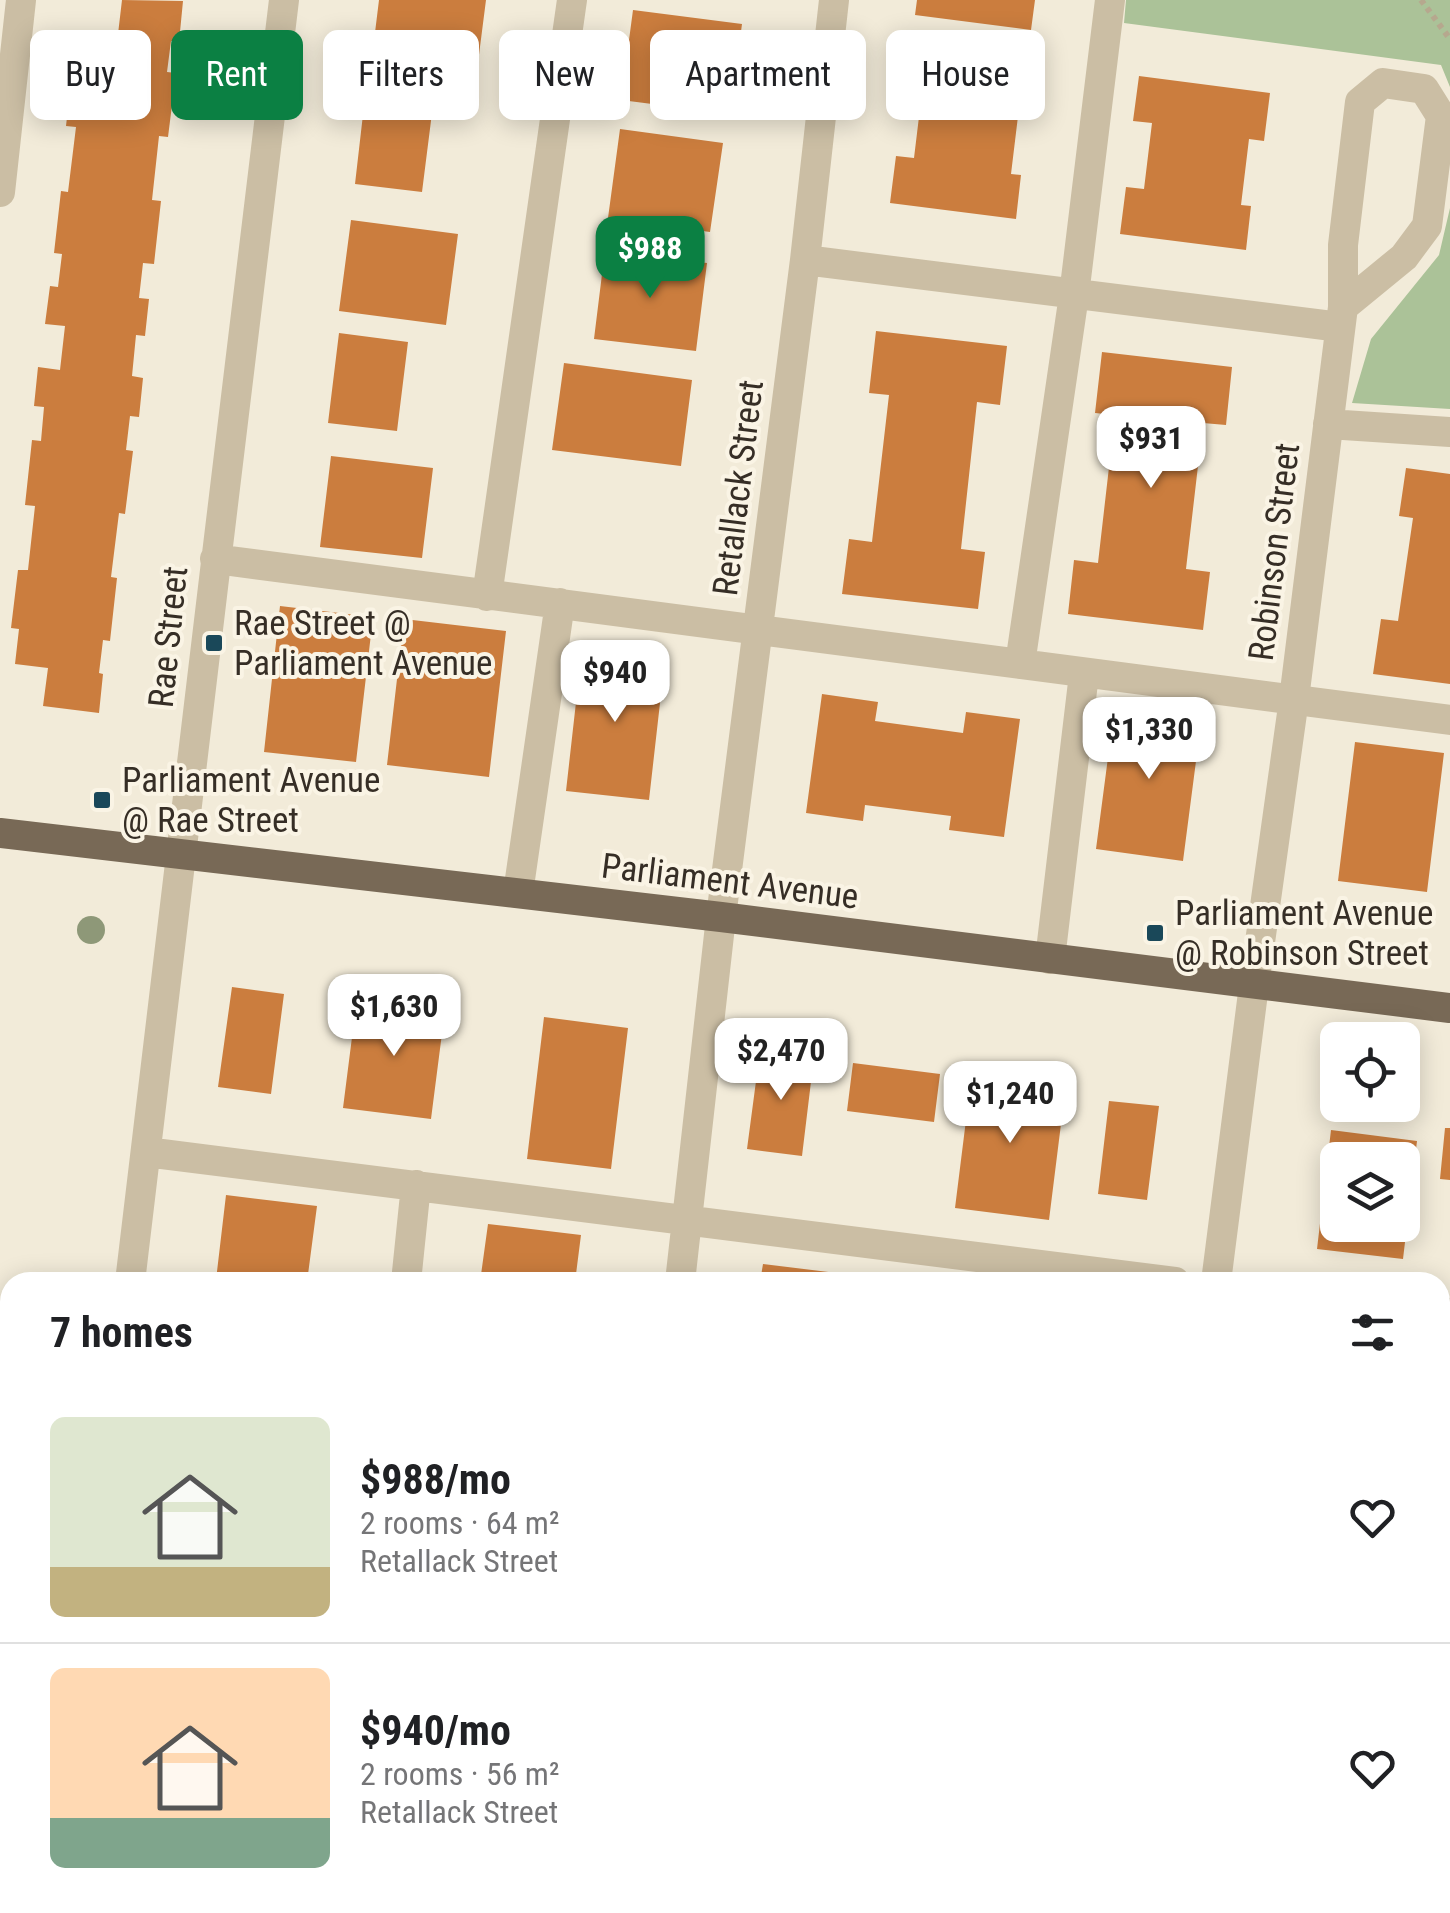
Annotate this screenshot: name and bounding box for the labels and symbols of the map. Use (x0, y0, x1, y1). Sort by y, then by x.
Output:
pin: $988 (591, 216, 709, 301)
street label: Retallack Street (705, 378, 772, 598)
pin: $931 (1092, 406, 1210, 491)
street label: Robinson Street (1241, 441, 1308, 663)
street label: Rae Street (141, 564, 196, 710)
place label: Rae Street @ Parliament Avenue (234, 603, 492, 684)
marker: Rae Street @ Parliament Avenue (203, 632, 225, 654)
pin: $940 (556, 640, 674, 725)
pin: $1,330 (1068, 697, 1230, 782)
place label: Parliament Avenue @ Rae Street (122, 760, 380, 841)
marker: Parliament Avenue @ Rae Street (91, 789, 113, 811)
street label: Parliament Avenue (599, 845, 861, 918)
place label: Parliament Avenue @ Robinson Street (1175, 893, 1433, 974)
marker: Parliament Avenue @ Robinson Street (1144, 922, 1166, 944)
pin: $1,630 (313, 974, 475, 1059)
pin: $2,470 (700, 1018, 862, 1103)
pin: $1,240 (929, 1061, 1091, 1146)

